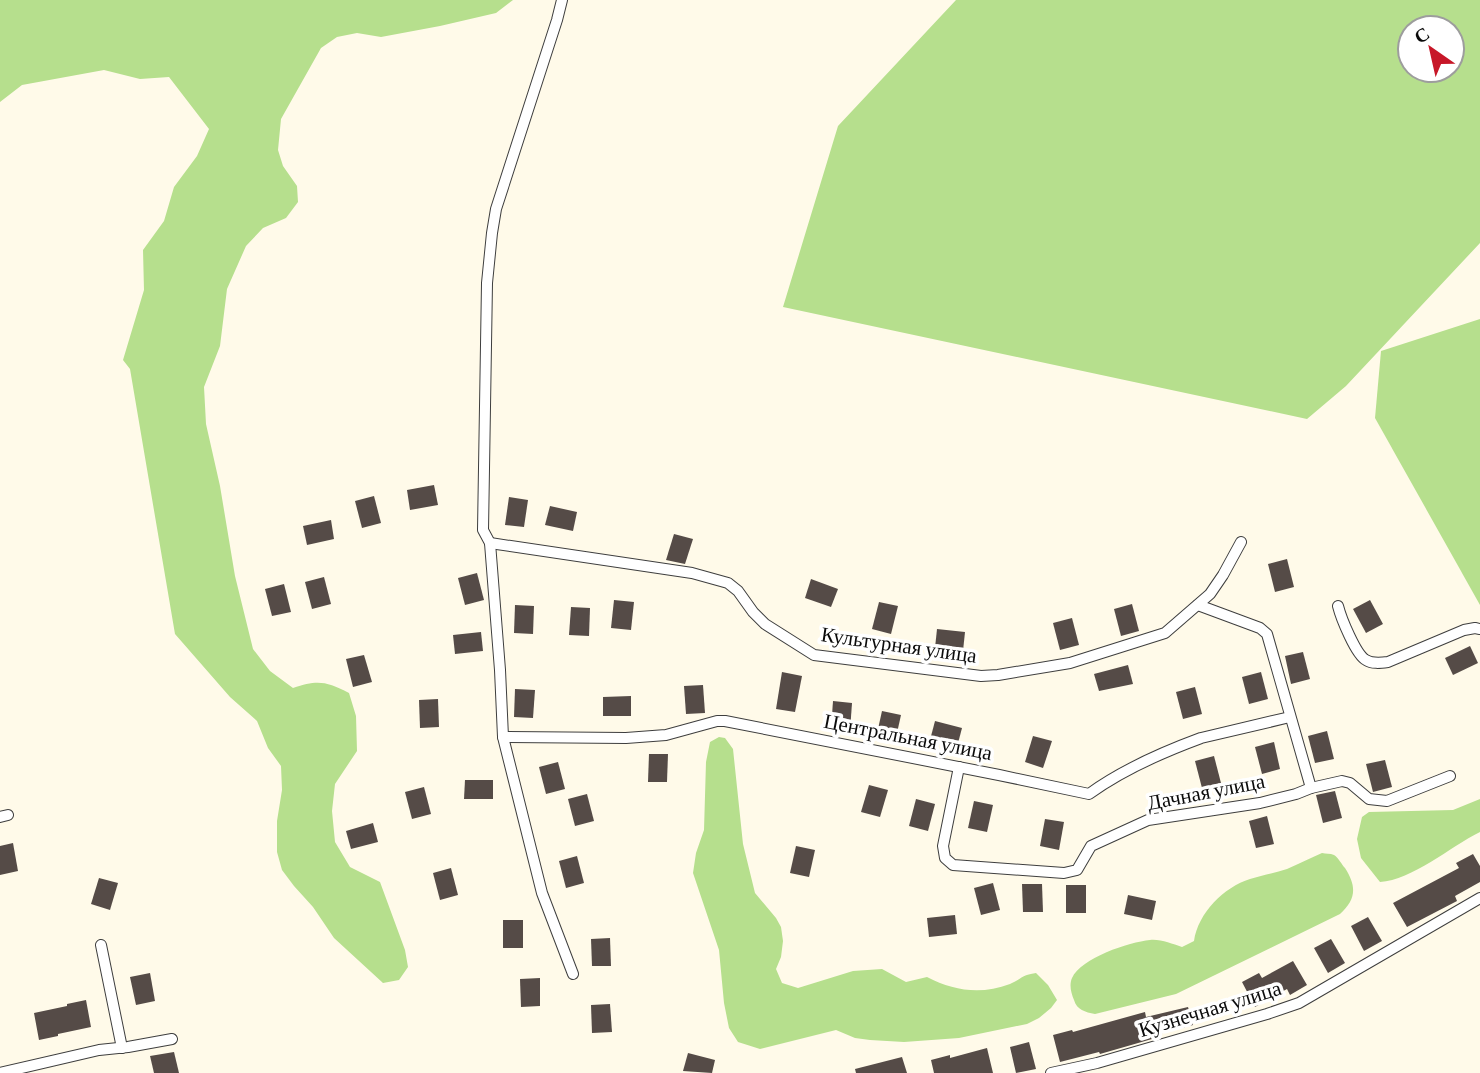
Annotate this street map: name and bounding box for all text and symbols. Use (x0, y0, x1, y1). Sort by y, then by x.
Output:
north arrow (1396, 14, 1466, 84)
text: С (1410, 23, 1433, 48)
street label: Культурная улица (820, 622, 979, 668)
street label: Центральная улица (822, 709, 995, 765)
street label: Дачная улица (1145, 769, 1268, 815)
street label: Кузнечная улица (1136, 976, 1285, 1042)

